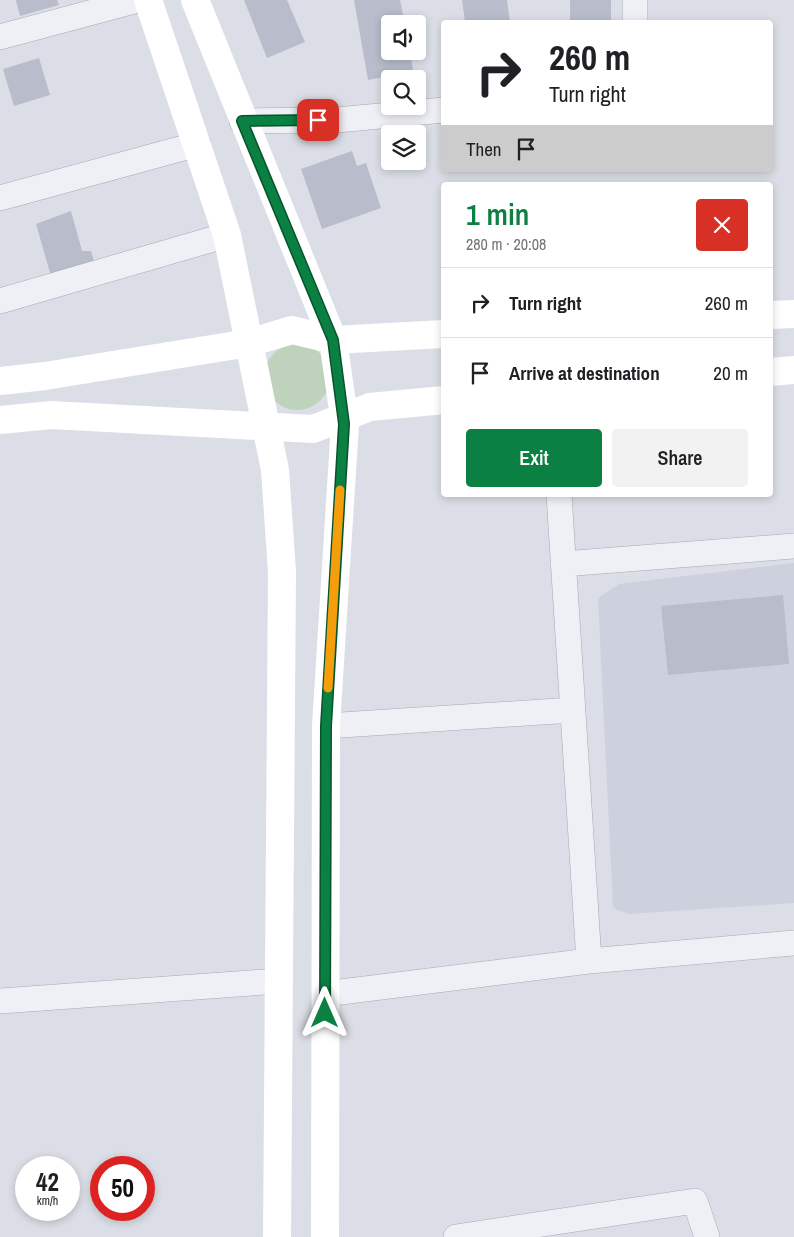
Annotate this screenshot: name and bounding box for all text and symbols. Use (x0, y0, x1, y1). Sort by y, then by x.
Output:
map controls (381, 15, 426, 170)
button: sound (381, 15, 426, 60)
text: 260 m (549, 34, 630, 81)
icon: right (466, 40, 531, 105)
button: search (381, 70, 426, 115)
text: Turn right (549, 79, 626, 109)
pin (297, 99, 339, 141)
icon: arrive (304, 106, 332, 134)
button: layers (381, 125, 426, 170)
icon: arrive (512, 135, 540, 163)
text: Then (466, 136, 502, 162)
text: 1 min (466, 194, 529, 234)
button: close (696, 199, 748, 251)
text: 280 m · 20:08 (466, 233, 546, 255)
icon: right (466, 289, 494, 317)
text: Turn right (509, 290, 581, 316)
text: 260 m (705, 290, 748, 316)
icon: arrive (466, 359, 494, 387)
text: Arrive at destination (509, 360, 660, 386)
text: 20 m (713, 360, 748, 386)
button: Exit (466, 429, 602, 487)
button: Share (612, 429, 748, 487)
position arrow (298, 986, 350, 1038)
speed limit sign: 50 (90, 1156, 155, 1221)
text: 42 (36, 1165, 59, 1199)
text: km/h (37, 1193, 58, 1209)

